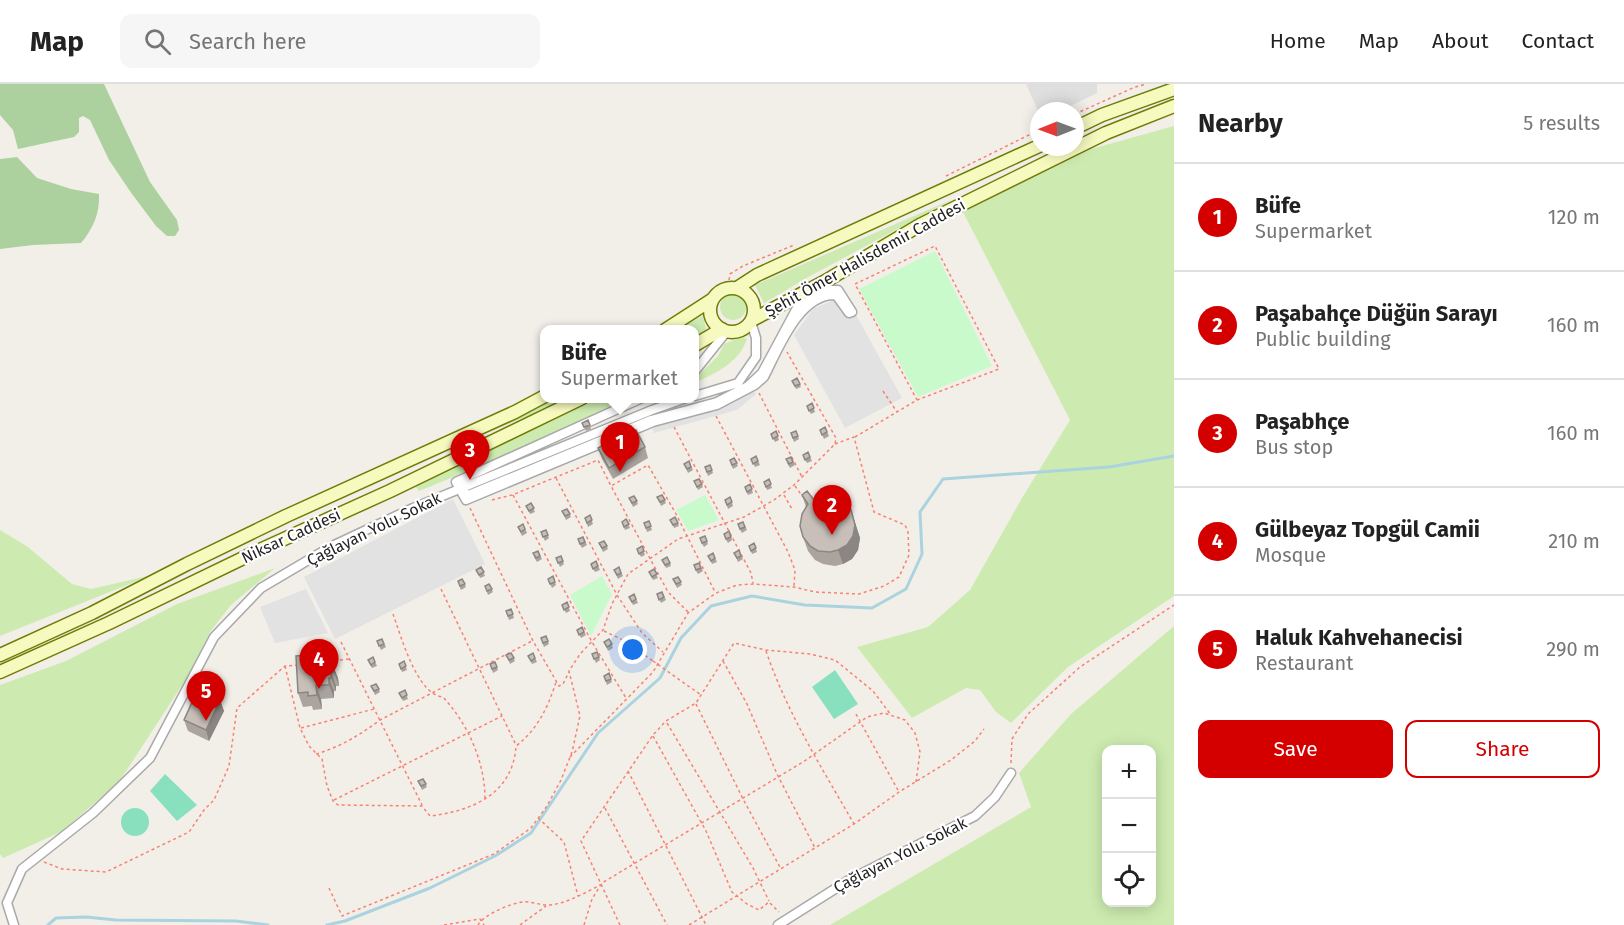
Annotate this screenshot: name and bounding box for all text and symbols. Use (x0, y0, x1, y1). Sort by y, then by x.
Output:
search box (120, 14, 540, 68)
text: Map (30, 25, 84, 58)
icon: search (141, 25, 174, 58)
text: Search here (189, 28, 307, 55)
text: Home (1270, 28, 1326, 54)
text: Map (1359, 28, 1399, 54)
text: About (1432, 28, 1489, 54)
text: Contact (1522, 28, 1594, 54)
north arrow (1030, 102, 1084, 156)
text: Nearby (1198, 108, 1283, 139)
text: 5 results (1523, 111, 1600, 135)
text: Büfe (1255, 192, 1301, 219)
street label: Şehit Ömer Halisdemir Caddesi (762, 195, 969, 322)
text: 1 (1213, 205, 1222, 229)
text: 120 m (1548, 205, 1600, 229)
text: Supermarket (1255, 219, 1372, 243)
text: Paşabahçe Düğün Sarayı (1255, 300, 1498, 327)
text: 2 (1212, 313, 1223, 337)
text: 160 m (1547, 313, 1600, 337)
popup (540, 325, 699, 403)
text: Public building (1255, 327, 1391, 351)
text: Büfe (561, 339, 607, 366)
text: Supermarket (561, 366, 678, 390)
text: Paşabhçe (1255, 408, 1349, 435)
text: 3 (1212, 421, 1223, 445)
text: 160 m (1547, 421, 1600, 445)
pin: 1 (600, 422, 640, 472)
pin: 3 (450, 430, 490, 480)
text: Bus stop (1255, 435, 1333, 459)
pin: 2 (812, 486, 852, 535)
street label: Çağlayan Yolu Sokak (304, 488, 445, 571)
street label: Niksar Caddesi (238, 505, 344, 567)
text: Gülbeyaz Topgül Camii (1255, 516, 1480, 543)
text: 4 (1212, 529, 1223, 553)
text: 210 m (1548, 529, 1600, 553)
text: Mosque (1255, 543, 1326, 567)
text: Haluk Kahvehanecisi (1255, 624, 1463, 651)
your location (618, 635, 647, 664)
text: 5 (1212, 637, 1223, 661)
text: 290 m (1546, 637, 1600, 661)
pin: 4 (300, 640, 338, 689)
text: Restaurant (1255, 651, 1353, 675)
pin: 5 (186, 672, 226, 721)
button: Save (1198, 720, 1393, 778)
button: Share (1405, 720, 1600, 778)
map controls (1102, 745, 1156, 907)
button: + (1102, 745, 1156, 799)
button: − (1102, 799, 1156, 853)
street label: Çağlayan Yolu Sokak (830, 813, 971, 898)
button: locate (1102, 853, 1156, 907)

